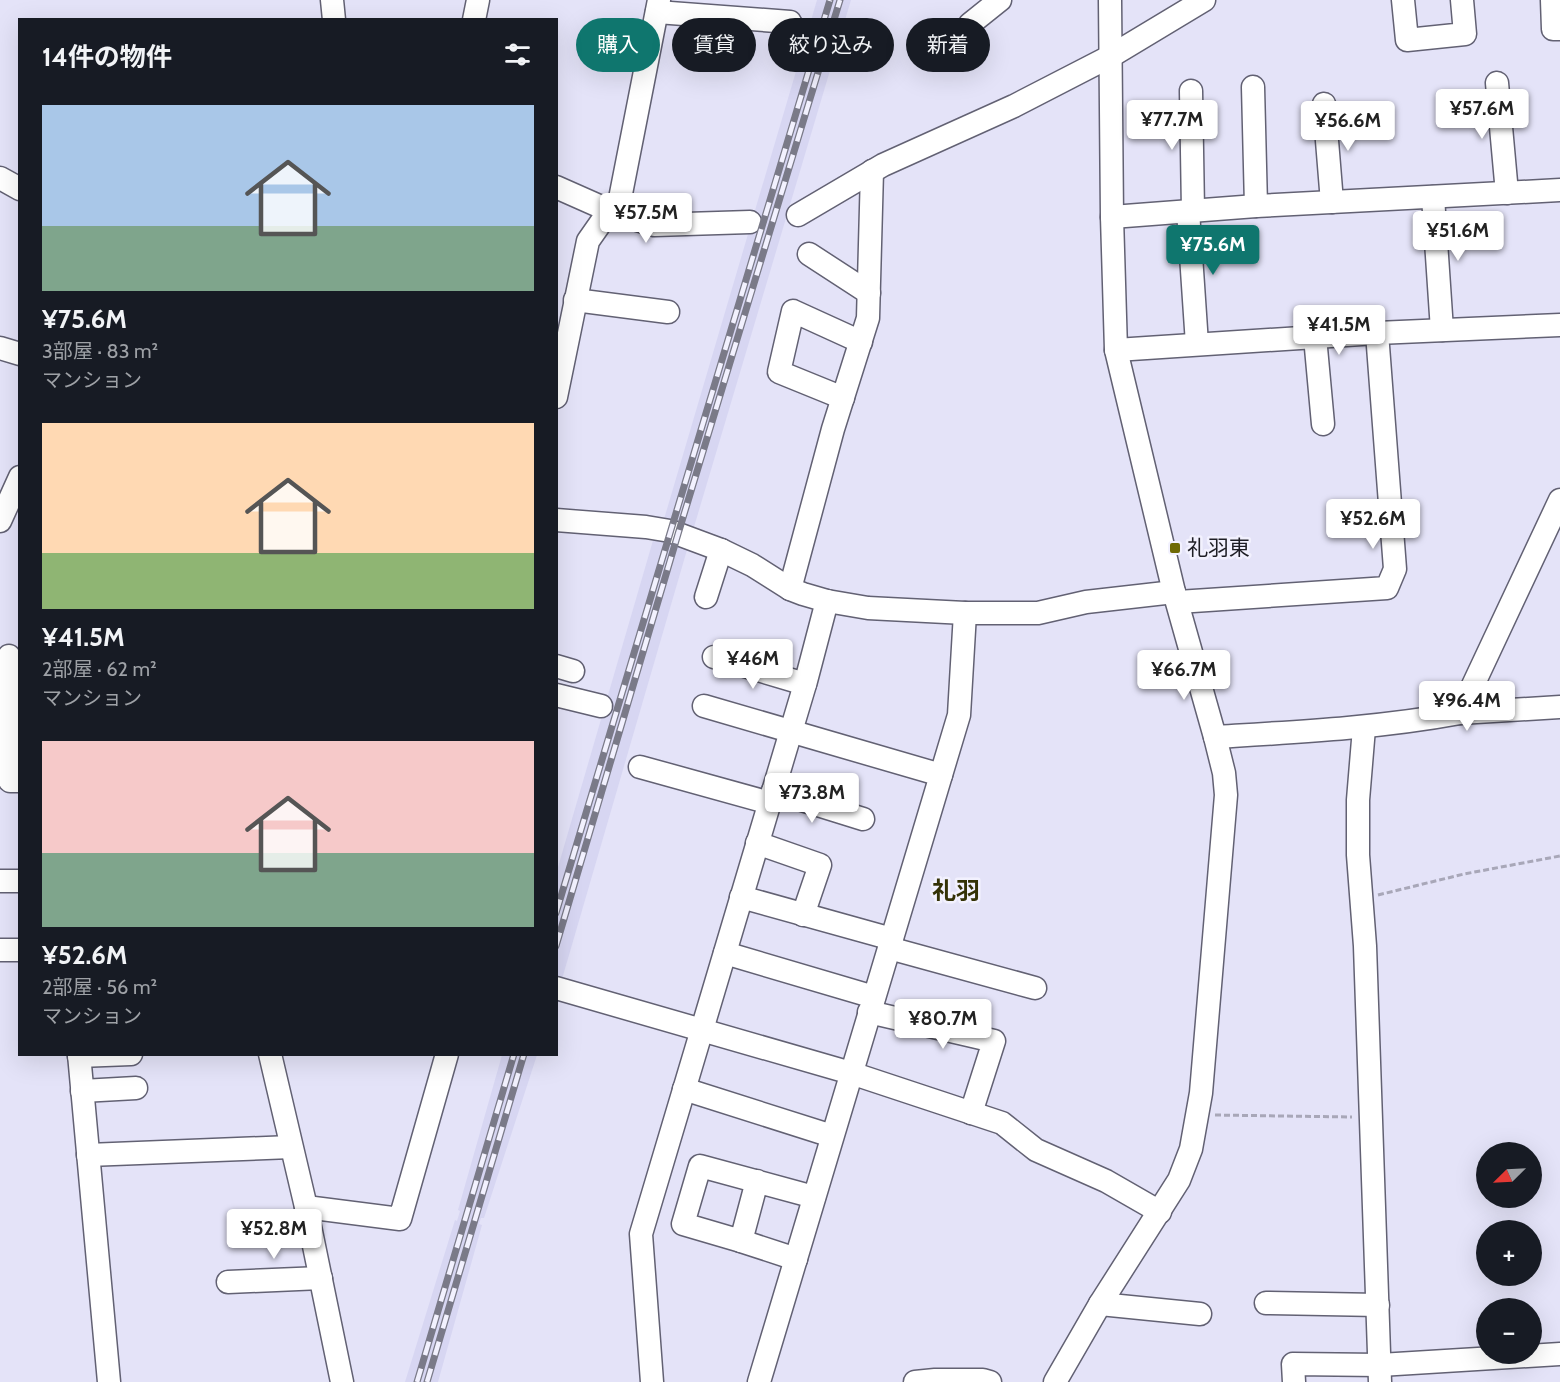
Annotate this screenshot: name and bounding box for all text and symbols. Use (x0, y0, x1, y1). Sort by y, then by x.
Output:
chip: 購入 (576, 18, 660, 72)
chip: 賃貸 (672, 18, 756, 72)
chip: 絞り込み (768, 18, 894, 72)
chip: 新着 (906, 18, 990, 72)
icon: filters (501, 38, 534, 71)
text: 14件の物件 (42, 41, 172, 73)
pin: ¥57.6M (1433, 89, 1531, 140)
text: ¥57.6M (1450, 96, 1514, 120)
pin: ¥77.7M (1123, 100, 1221, 151)
pin: ¥56.6M (1299, 101, 1397, 152)
text: ¥77.7M (1141, 107, 1203, 131)
text: ¥56.6M (1315, 108, 1381, 132)
icon: home (234, 144, 342, 252)
pin: ¥57.5M (597, 193, 695, 244)
text: ¥57.5M (614, 200, 678, 224)
pin: ¥51.6M (1409, 211, 1507, 262)
text: ¥51.6M (1427, 218, 1489, 242)
pin: ¥75.6M (1164, 225, 1262, 276)
text: ¥75.6M (1180, 232, 1246, 256)
text: ¥75.6M (42, 303, 127, 335)
pin: ¥41.5M (1290, 305, 1388, 356)
text: ¥41.5M (1307, 312, 1371, 336)
text: 3部屋 · 83 m² (42, 339, 158, 363)
text: マンション (42, 368, 142, 392)
icon: home (234, 462, 342, 570)
pin: ¥52.6M (1324, 499, 1422, 550)
text: ¥52.6M (1340, 506, 1406, 530)
place label: 礼羽東 (1187, 535, 1250, 560)
marker: 礼羽東 (1168, 541, 1182, 555)
text: ¥41.5M (42, 621, 125, 653)
pin: ¥46M (717, 639, 789, 690)
text: ¥46M (727, 646, 779, 670)
pin: ¥66.7M (1135, 650, 1233, 701)
text: 2部屋 · 62 m² (42, 657, 157, 681)
text: ¥66.7M (1151, 657, 1217, 681)
pin: ¥96.4M (1418, 681, 1516, 732)
text: マンション (42, 686, 142, 710)
text: ¥96.4M (1433, 688, 1501, 712)
pin: ¥73.8M (763, 773, 861, 824)
icon: home (234, 780, 342, 888)
text: ¥73.8M (779, 780, 845, 804)
district label: 礼羽 (932, 876, 980, 905)
text: ¥52.6M (42, 939, 127, 971)
text: 2部屋 · 56 m² (42, 975, 157, 999)
pin: ¥80.7M (894, 999, 992, 1050)
text: マンション (42, 1004, 142, 1028)
text: ¥80.7M (909, 1006, 977, 1030)
north arrow (1476, 1142, 1542, 1208)
map controls (1476, 1142, 1542, 1364)
pin: ¥52.8M (225, 1209, 323, 1260)
text: ¥52.8M (241, 1216, 307, 1240)
button: + (1476, 1220, 1542, 1286)
button: − (1476, 1298, 1542, 1364)

